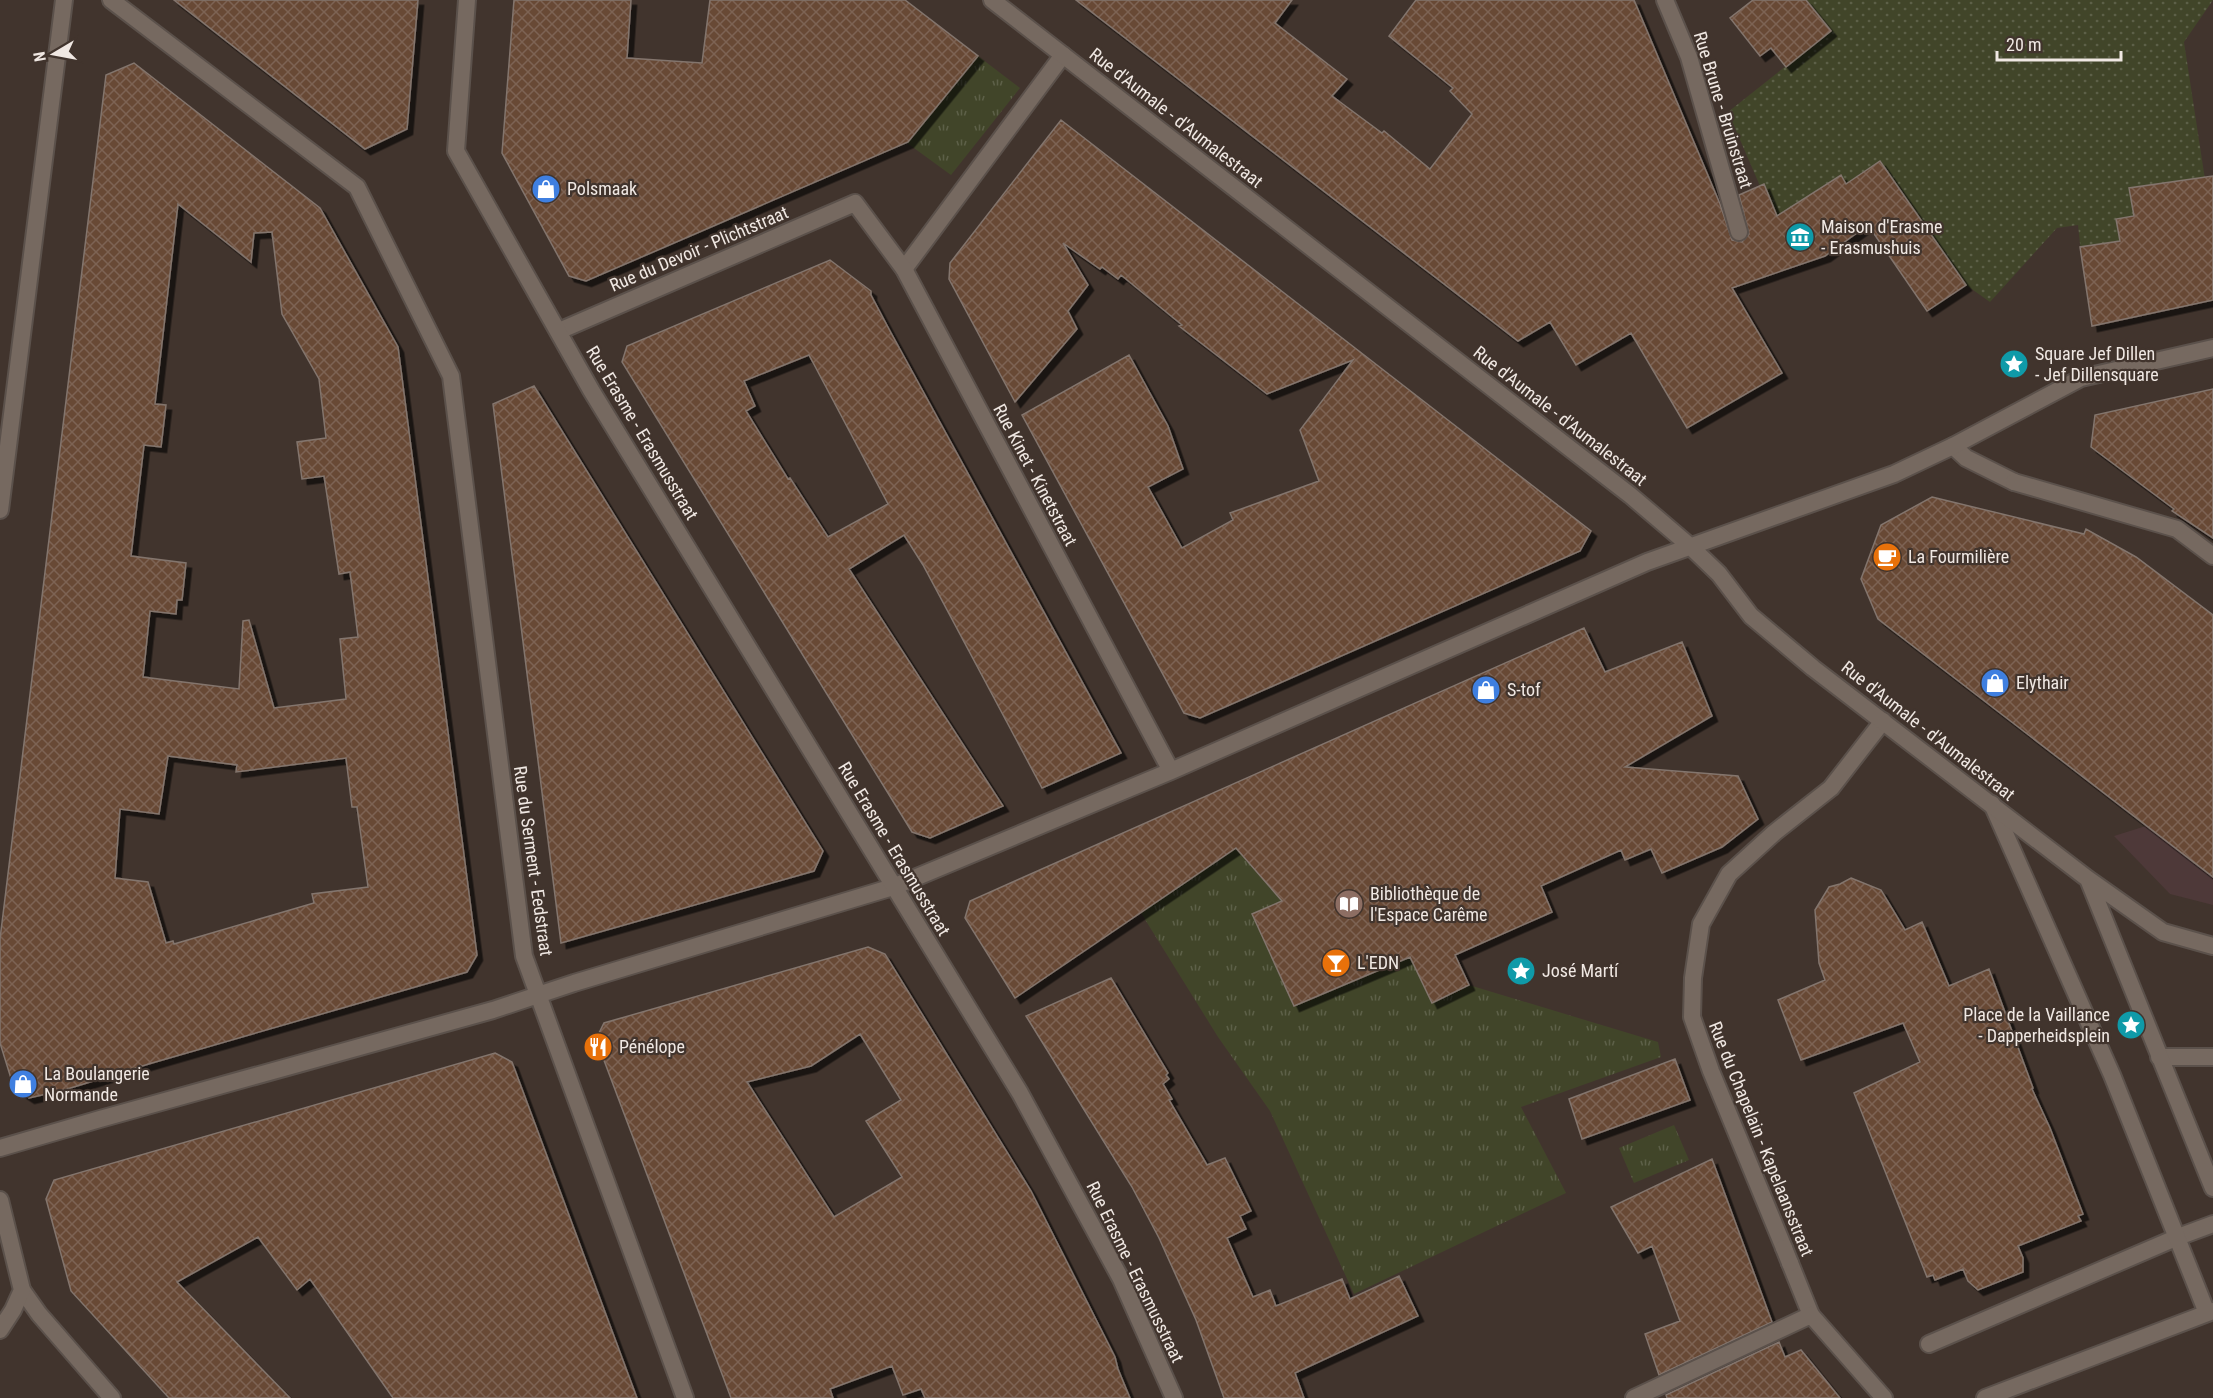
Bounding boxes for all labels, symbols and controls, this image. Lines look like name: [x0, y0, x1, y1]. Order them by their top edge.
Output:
north arrow: [24, 24, 84, 84]
scale bar: [1997, 24, 2122, 62]
street label: Rue Brune - Bruinstraat: [1690, 29, 1757, 191]
text: 20 m: [2006, 34, 2041, 55]
street label: Rue d'Aumale - d'Aumalestraat: [1085, 43, 1267, 192]
text: N: [30, 50, 50, 63]
shop icon: Polsmaak: [530, 173, 562, 205]
place label: Polsmaak: [567, 178, 637, 199]
street label: Rue du Devoir - Plichtstraat: [606, 201, 791, 296]
place label: Maison d'Erasme - Erasmushuis: [1821, 216, 1942, 258]
museum icon: Maison d'Erasme - Erasmushuis: [1784, 221, 1816, 253]
street label: Rue d'Aumale - d'Aumalestraat: [1469, 341, 1651, 490]
street label: Rue Erasme - Erasmusstraat: [582, 342, 703, 523]
place label: Square Jef Dillen - Jef Dillensquare: [2035, 343, 2159, 385]
place icon: Square Jef Dillen - Jef Dillensquare: [1998, 348, 2030, 380]
street label: Rue Kinet - Kinetstraat: [989, 400, 1082, 549]
cafe icon: La Fourmilière: [1871, 541, 1903, 573]
place label: La Fourmilière: [1908, 546, 2009, 567]
street label: Rue d'Aumale - d'Aumalestraat: [1837, 656, 2019, 805]
shop icon: Elythair: [1979, 667, 2011, 699]
place label: Elythair: [2016, 672, 2069, 693]
shop icon: S-tof: [1470, 674, 1502, 706]
place label: S-tof: [1507, 679, 1541, 700]
street label: Rue Erasme - Erasmusstraat: [834, 758, 955, 939]
street label: Rue du Serment - Eedstraat: [510, 764, 557, 957]
place label: Bibliothèque de l'Espace Carême: [1370, 883, 1487, 925]
library icon: Bibliothèque de l'Espace Carême: [1333, 888, 1365, 920]
bar icon: L'EDN: [1320, 947, 1352, 979]
place label: L'EDN: [1357, 952, 1399, 973]
place icon: José Martí: [1505, 955, 1537, 987]
place label: José Martí: [1542, 960, 1619, 981]
place label: Place de la Vaillance - Dapperheidsplein: [1963, 1004, 2110, 1046]
place icon: Place de la Vaillance - Dapperheidsplein: [2115, 1009, 2147, 1041]
street label: Rue du Chapelain - Kapelaansstraat: [1705, 1018, 1818, 1259]
restaurant icon: Pénélope: [582, 1031, 614, 1063]
place label: Pénélope: [619, 1036, 685, 1057]
place label: La Boulangerie Normande: [44, 1063, 150, 1105]
shop icon: La Boulangerie Normande: [7, 1068, 39, 1100]
street label: Rue Erasme - Erasmusstraat: [1082, 1178, 1189, 1366]

